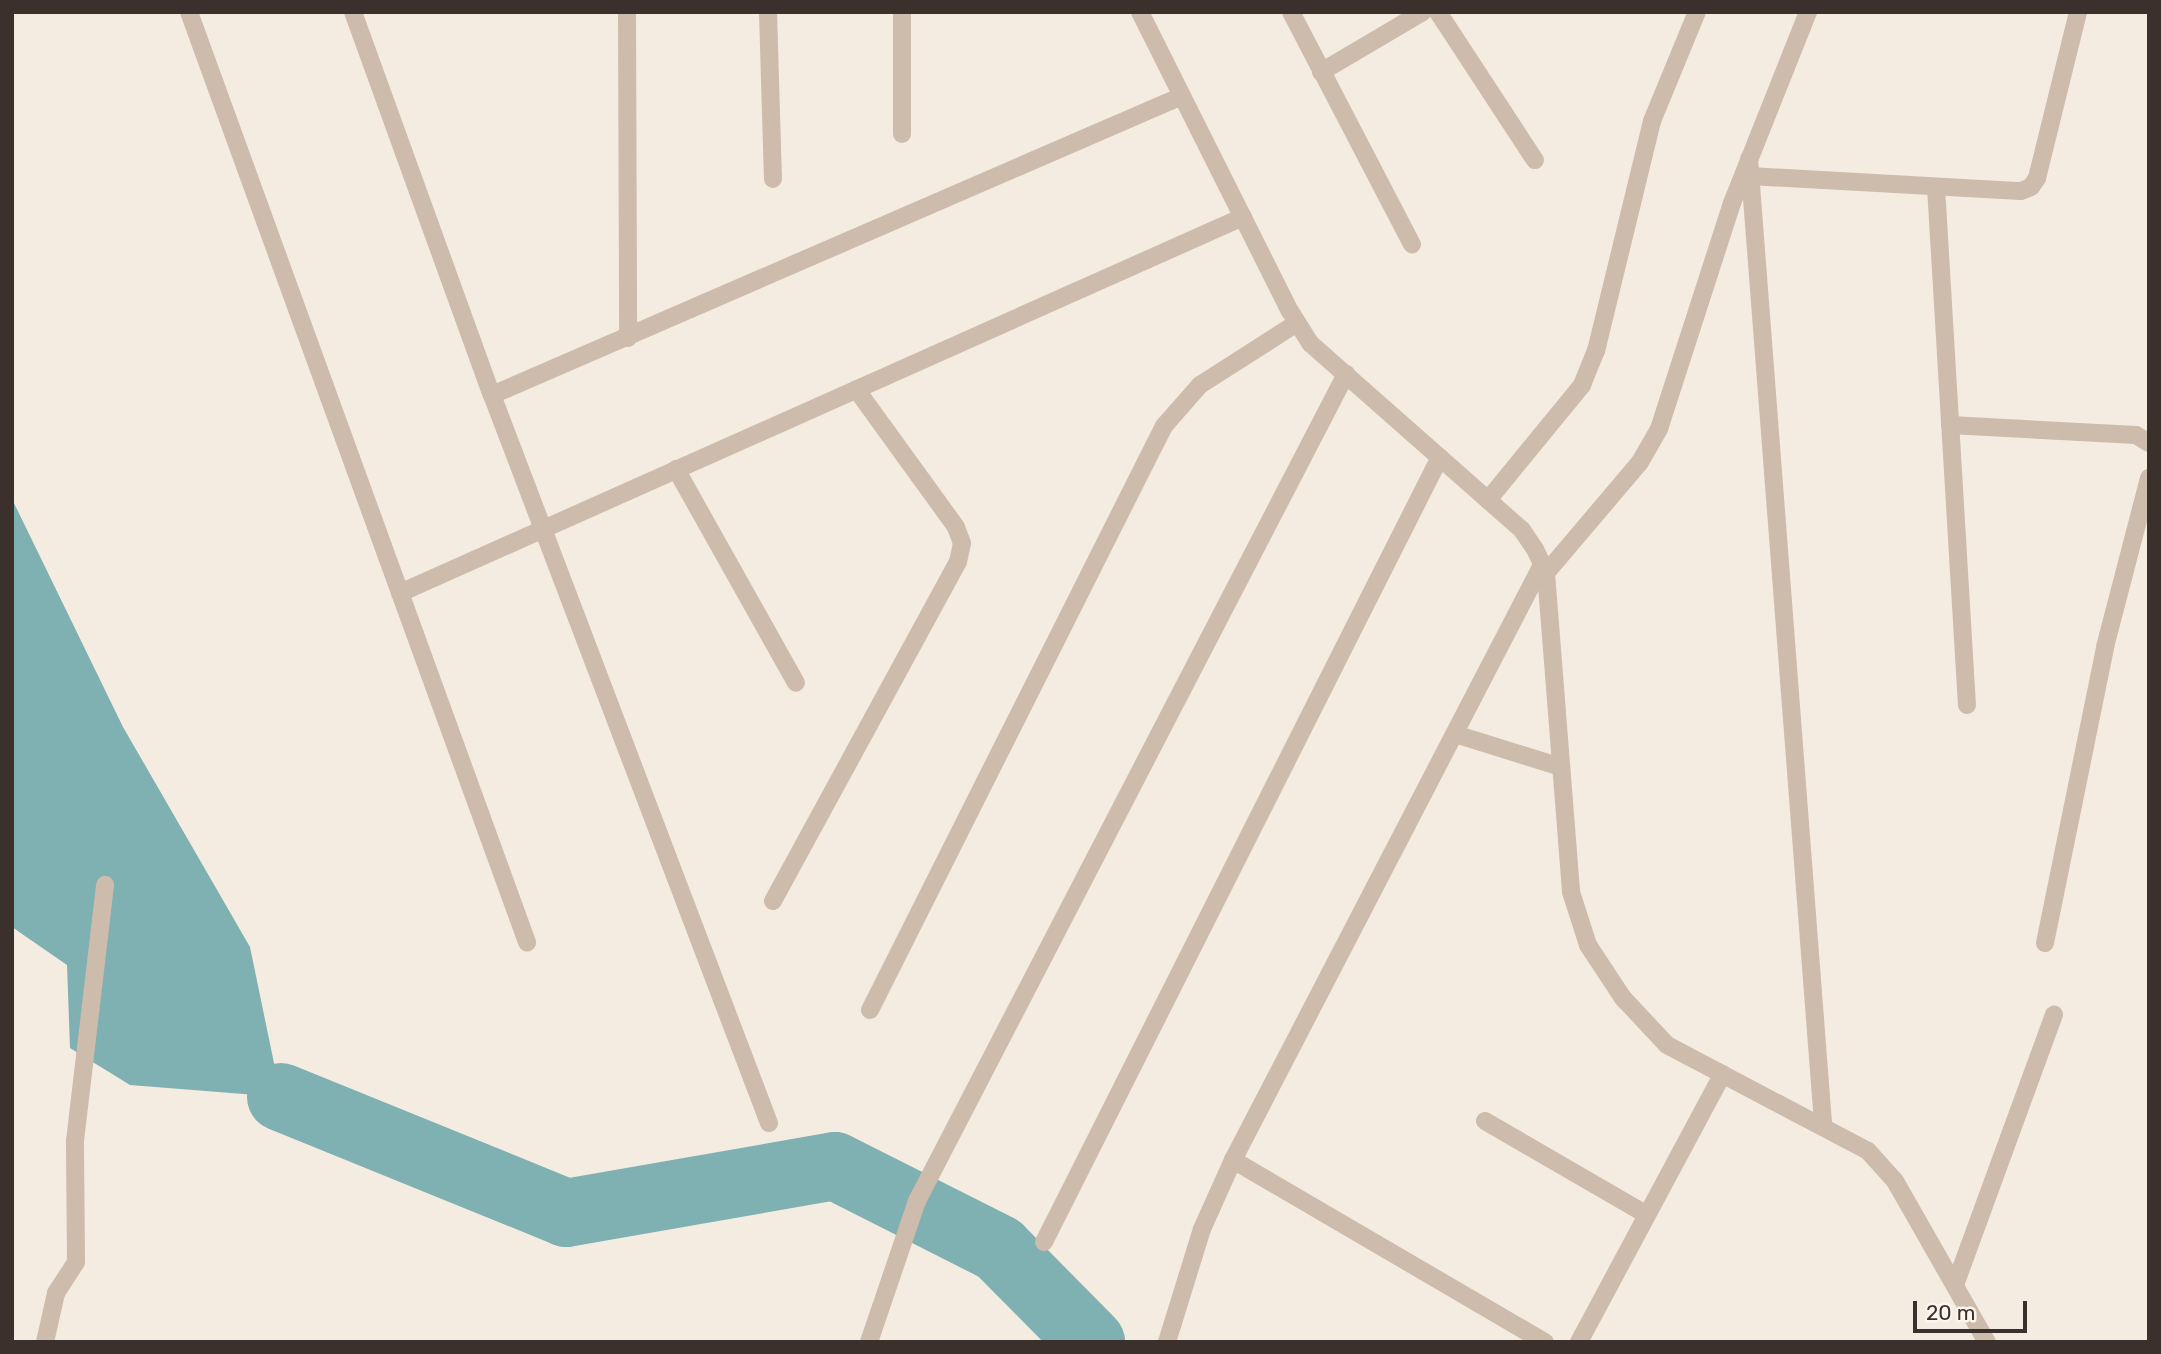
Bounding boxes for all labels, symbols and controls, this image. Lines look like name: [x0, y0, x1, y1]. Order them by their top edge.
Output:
scale bar: [1916, 1288, 2030, 1332]
text: 20 m: [1926, 1300, 1975, 1325]

